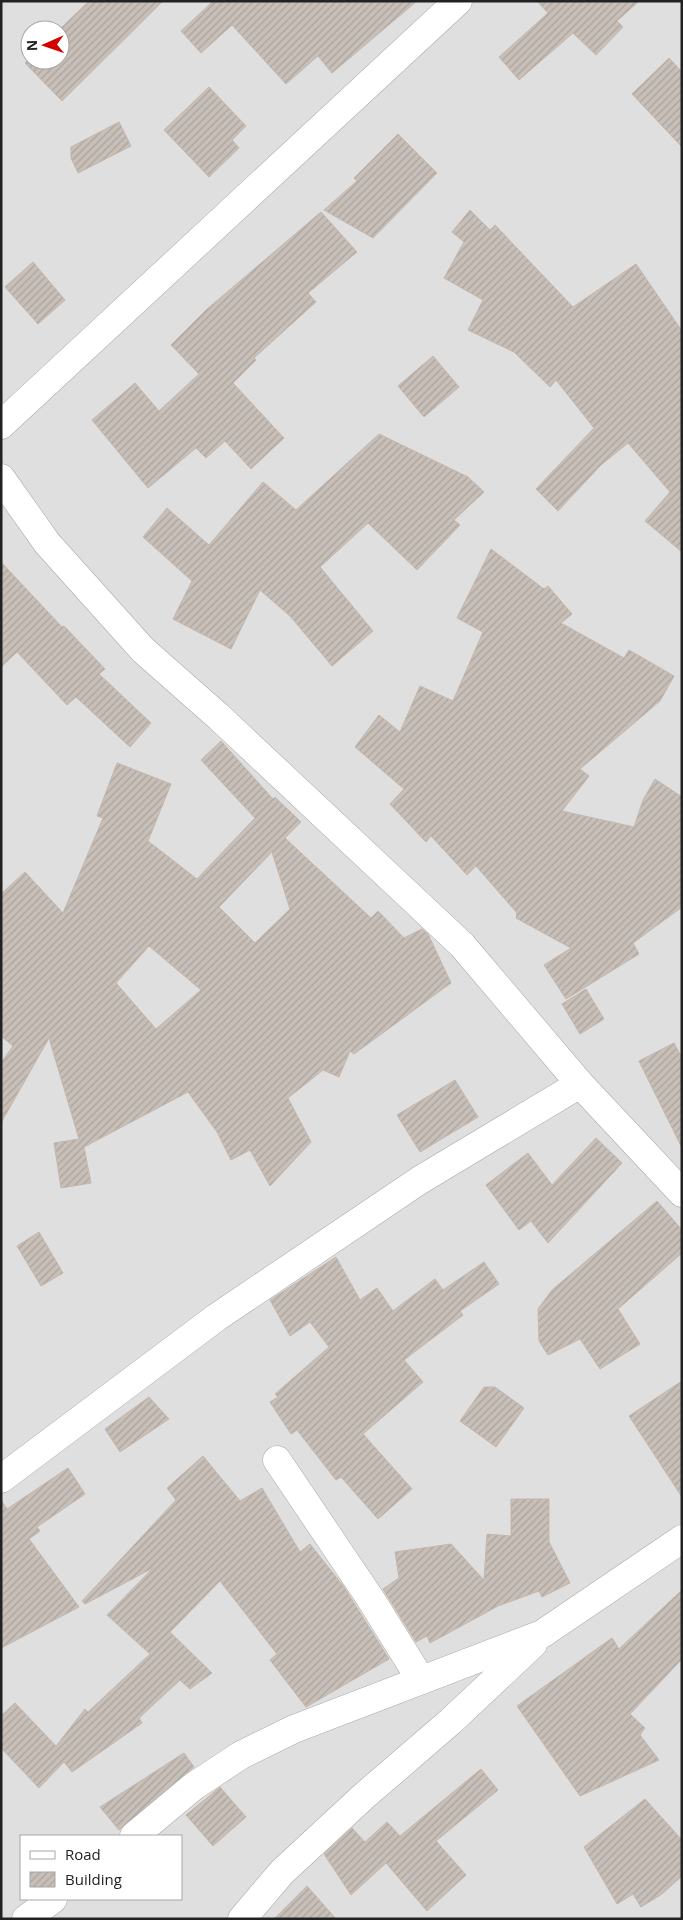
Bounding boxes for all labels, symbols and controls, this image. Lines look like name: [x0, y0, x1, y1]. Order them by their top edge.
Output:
north arrow: [20, 20, 70, 70]
text: N: [22, 39, 41, 51]
legend: [20, 1835, 182, 1900]
text: Road: [65, 1844, 101, 1864]
text: Building: [65, 1869, 122, 1889]

